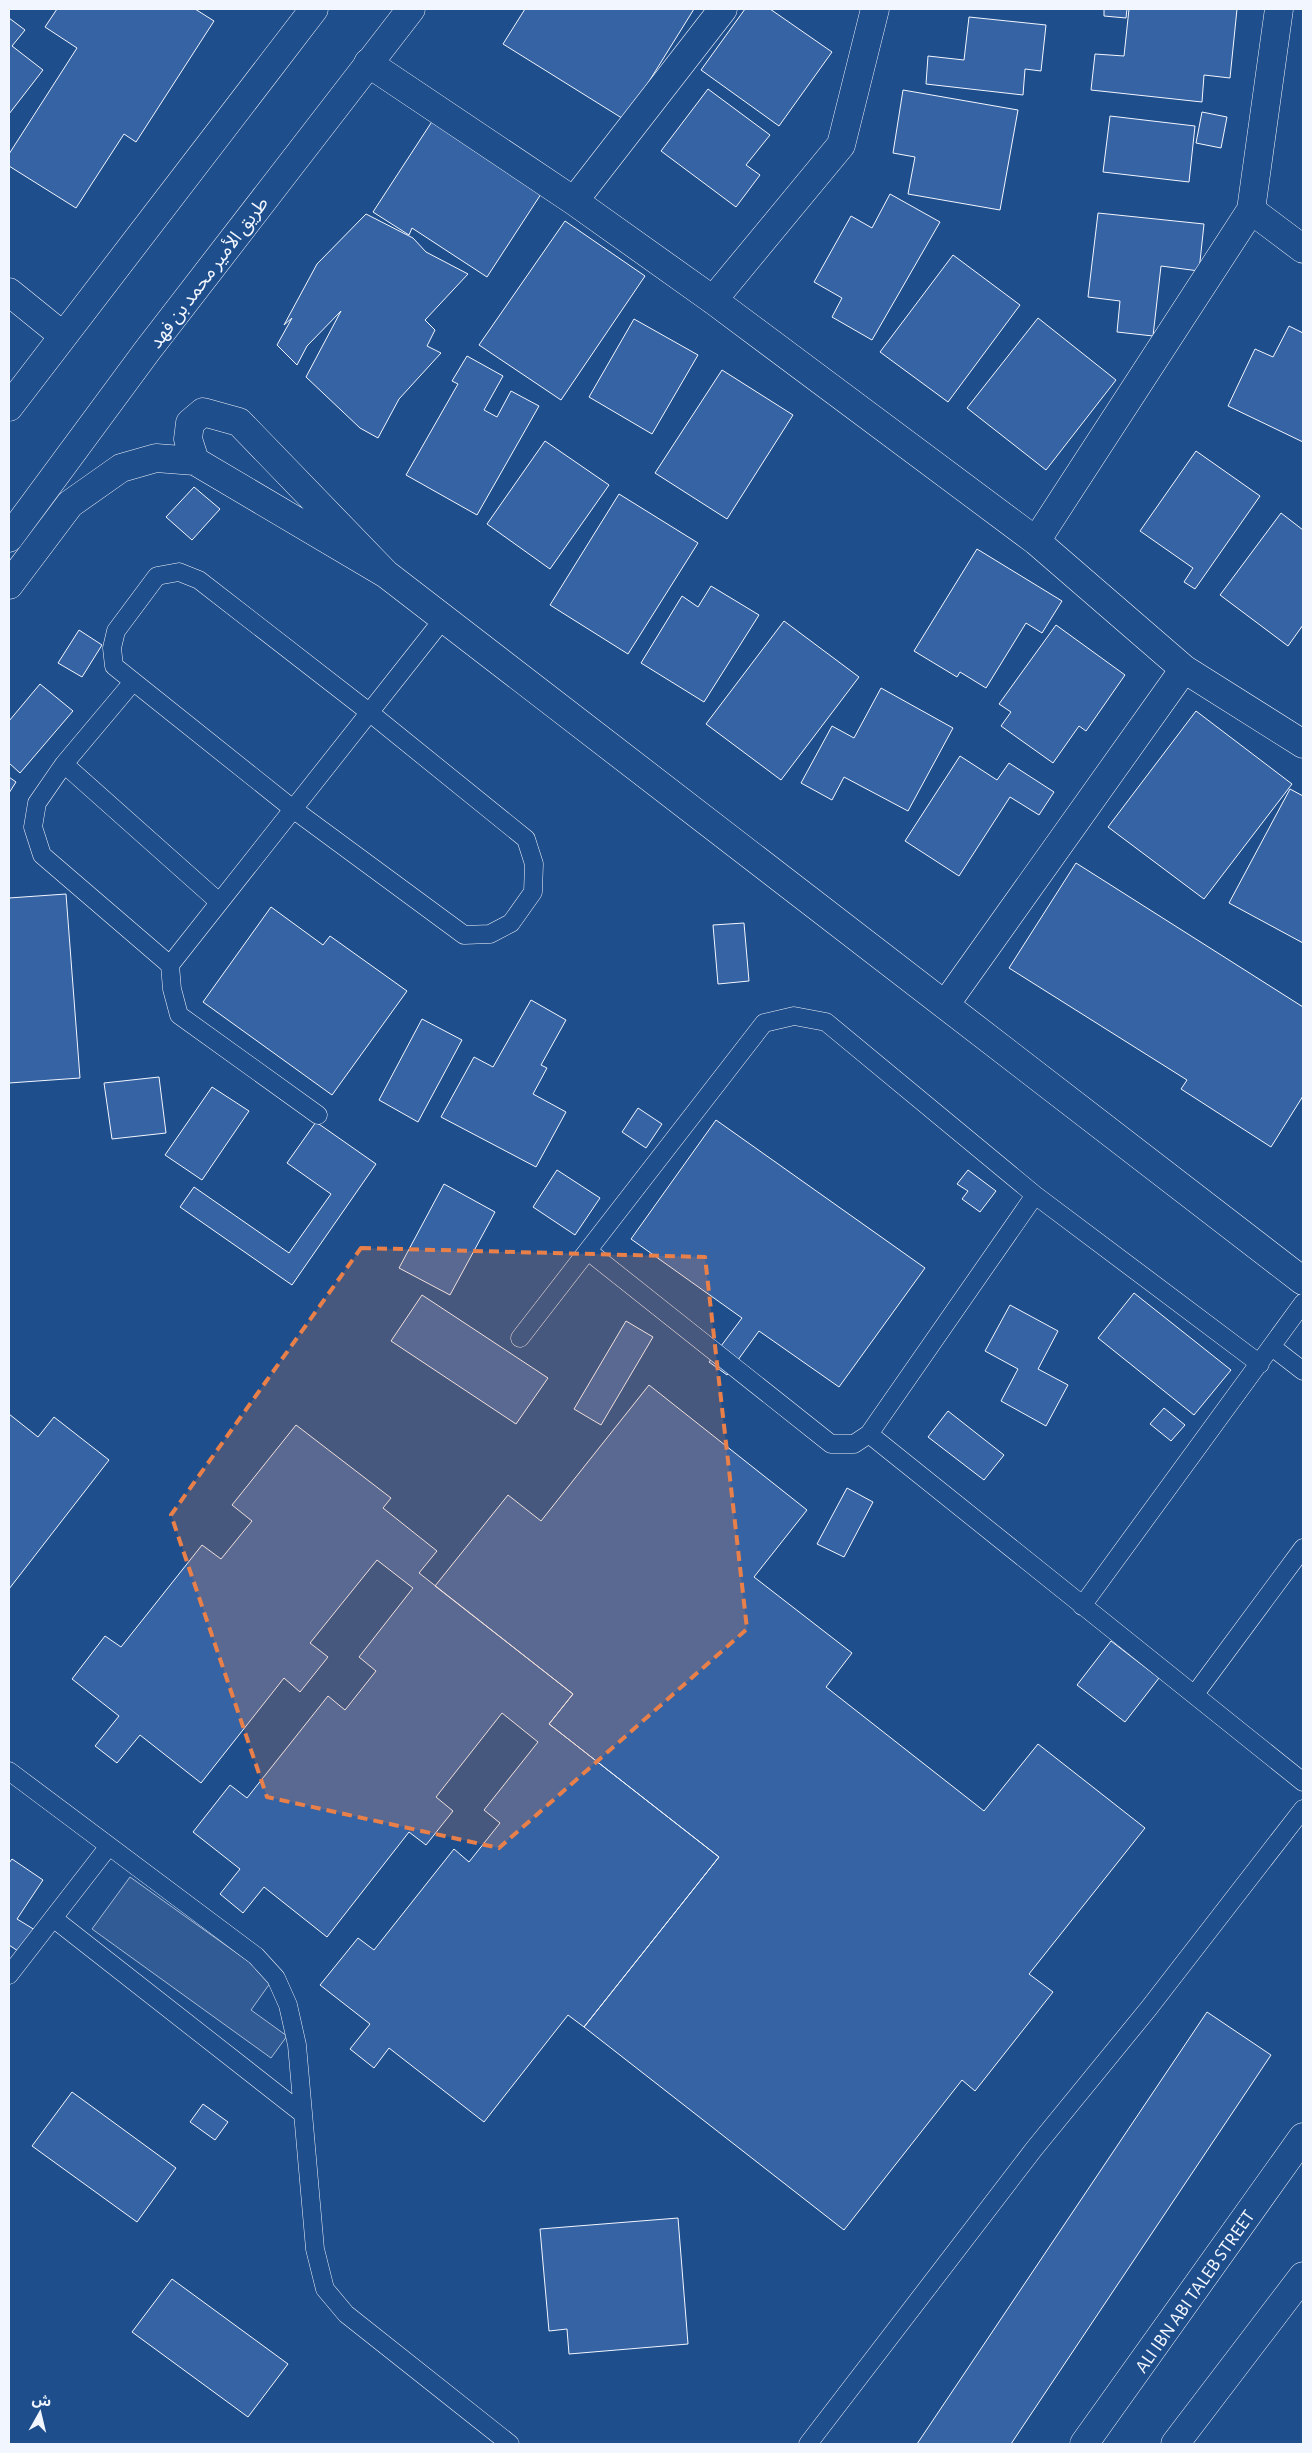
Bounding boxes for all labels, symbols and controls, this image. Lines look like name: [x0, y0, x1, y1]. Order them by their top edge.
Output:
street label: طريق الأمير محمد بن فهد: [146, 193, 273, 353]
street label: ALI IBN ABI TALEB STREET: [1132, 2207, 1259, 2377]
north arrow: [15, 2388, 65, 2438]
text: ش: [31, 2393, 52, 2409]

